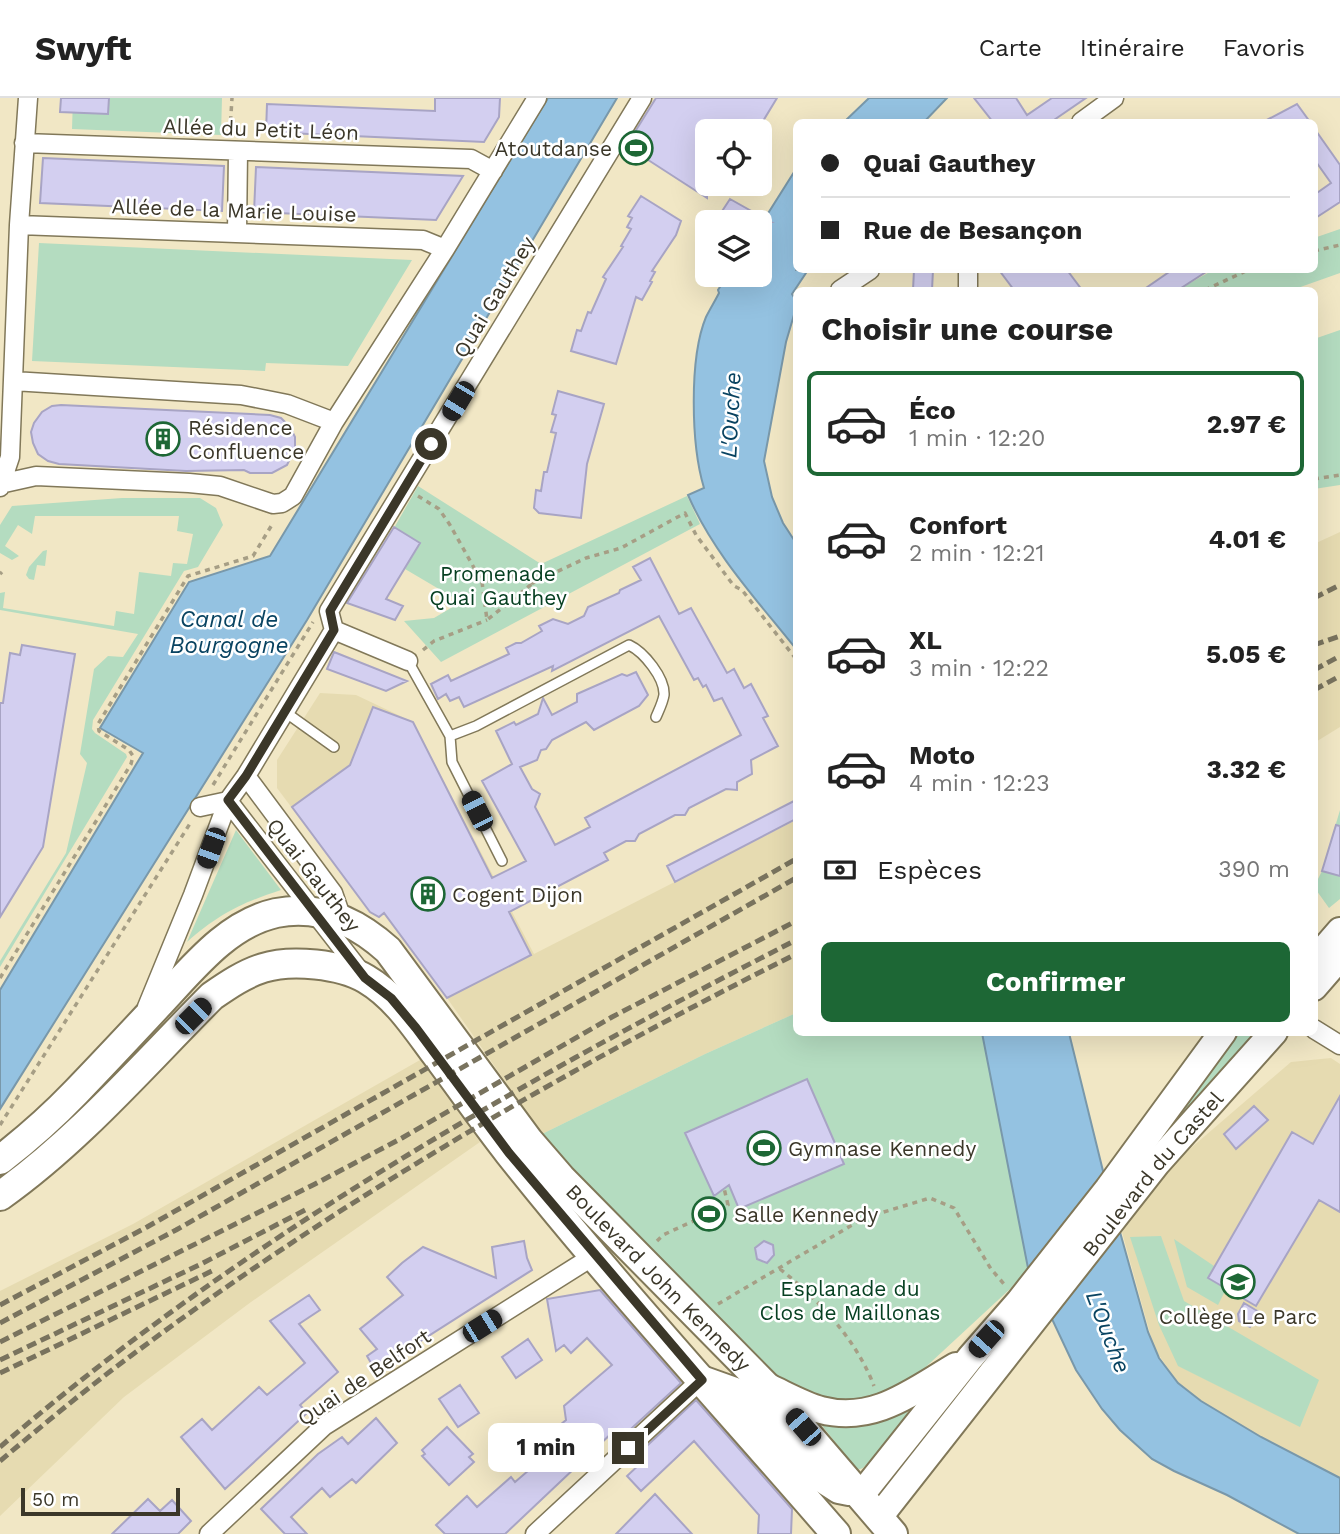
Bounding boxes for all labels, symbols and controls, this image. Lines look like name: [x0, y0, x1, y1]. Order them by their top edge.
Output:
text: Swyft: [35, 29, 132, 68]
text: Carte: [979, 34, 1042, 62]
text: Itinéraire: [1080, 34, 1185, 62]
text: Favoris: [1223, 34, 1305, 62]
street label: Allée du Petit Léon: [163, 113, 359, 145]
map controls: [695, 119, 772, 287]
button: locate: [695, 119, 772, 196]
sports icon: Atoutdanse: [617, 129, 655, 167]
place label: Atoutdanse: [494, 136, 612, 161]
text: Quai Gauthey: [863, 148, 1035, 178]
street label: Allée de la Marie Louise: [111, 193, 357, 227]
button: layers: [695, 210, 772, 287]
text: Rue de Besançon: [863, 215, 1082, 245]
street label: Quai Gauthey: [448, 231, 540, 362]
text: Choisir une course: [821, 310, 1113, 348]
water label: L'Ouche: [715, 371, 747, 459]
car: [439, 378, 478, 424]
icon: car: [825, 392, 888, 455]
text: Éco: [909, 395, 956, 425]
text: 2.97 €: [1207, 409, 1286, 439]
place label: Résidence Confluence: [188, 415, 305, 464]
building icon: Résidence Confluence: [144, 420, 182, 458]
text: 1 min · 12:20: [909, 425, 1045, 452]
route start: [415, 428, 447, 460]
icon: car: [825, 507, 888, 570]
text: Confort: [909, 510, 1007, 540]
text: 4.01 €: [1208, 524, 1286, 554]
text: 2 min · 12:21: [909, 540, 1045, 567]
park label: Promenade Quai Gauthey: [429, 561, 567, 610]
water label: Canal de Bourgogne: [169, 606, 289, 659]
icon: car: [825, 622, 888, 685]
text: XL: [909, 625, 942, 655]
text: 5.05 €: [1206, 639, 1286, 669]
text: 3 min · 12:22: [909, 655, 1049, 682]
icon: car: [825, 737, 888, 800]
text: Moto: [909, 740, 975, 770]
text: 3.32 €: [1206, 754, 1286, 784]
text: 4 min · 12:23: [909, 770, 1050, 797]
car: [459, 788, 496, 834]
street label: Quai Gauthey: [262, 813, 366, 937]
car: [194, 825, 229, 871]
icon: cash: [821, 851, 859, 889]
text: Espèces: [877, 855, 982, 885]
text: 390 m: [1218, 856, 1290, 883]
building icon: Cogent Dijon: [409, 875, 447, 913]
place label: Cogent Dijon: [452, 882, 583, 907]
button: Confirmer: [821, 942, 1290, 1022]
car: [171, 994, 216, 1038]
street label: Boulevard du Castel: [1076, 1085, 1228, 1261]
sports icon: Gymnase Kennedy: [745, 1129, 783, 1167]
place label: Gymnase Kennedy: [788, 1136, 976, 1161]
street label: Boulevard John Kennedy: [561, 1178, 757, 1376]
sports icon: Salle Kennedy: [690, 1195, 728, 1233]
place label: Salle Kennedy: [734, 1202, 879, 1227]
school or university icon: Collège Le Parc: [1219, 1263, 1257, 1301]
park label: Esplanade du Clos de Maillonas: [760, 1276, 940, 1325]
water label: L'Ouche: [1080, 1287, 1136, 1377]
place label: Collège Le Parc: [1159, 1304, 1317, 1329]
car: [459, 1306, 506, 1346]
car: [965, 1316, 1008, 1362]
street label: Quai de Belfort: [293, 1323, 436, 1431]
car: [782, 1404, 825, 1450]
callout: 1 min: [488, 1424, 604, 1472]
route end: [612, 1432, 644, 1464]
text: 1 min: [516, 1434, 576, 1461]
scale bar: [21, 1485, 180, 1517]
text: 50 m: [32, 1488, 79, 1511]

